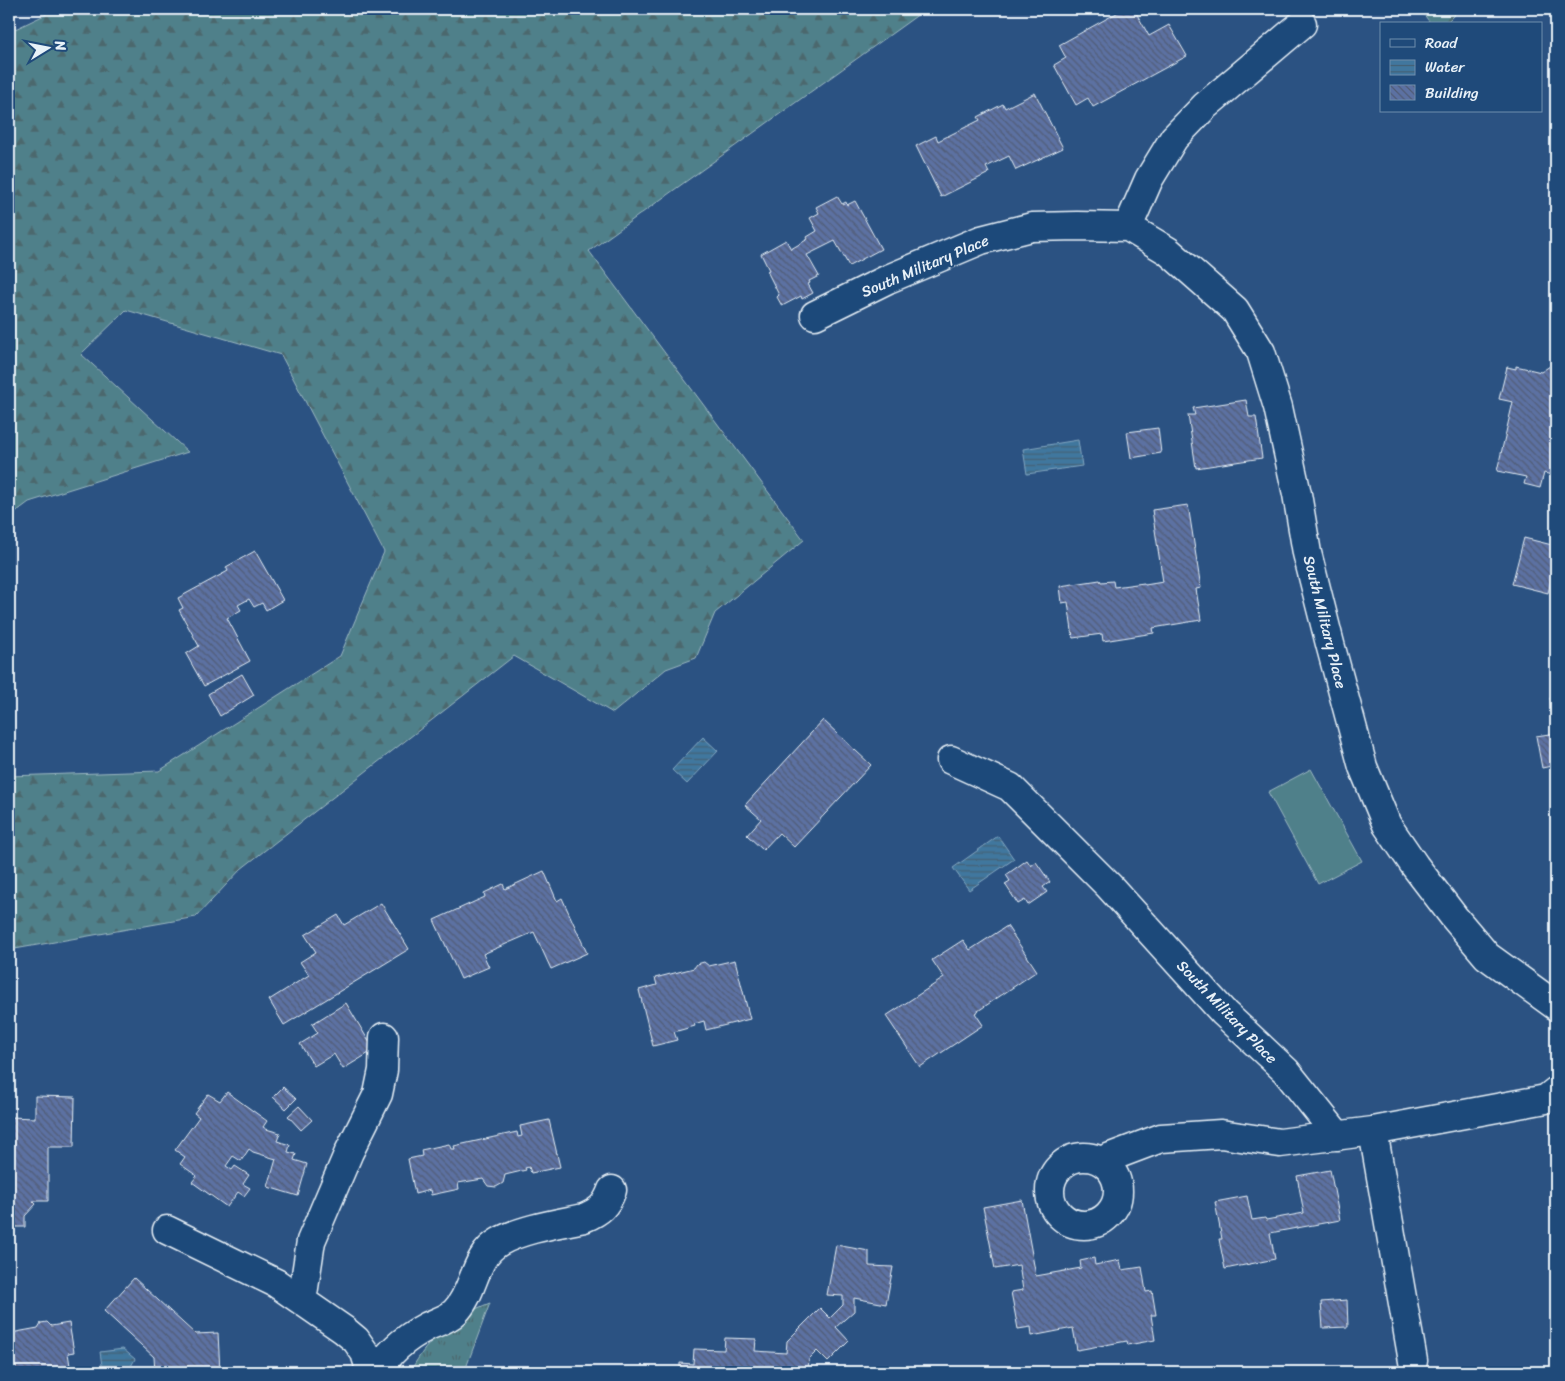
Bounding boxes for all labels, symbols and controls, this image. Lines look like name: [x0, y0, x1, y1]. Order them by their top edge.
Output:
north arrow: [22, 22, 72, 72]
legend: [1380, 22, 1542, 112]
text: Road: [1425, 30, 1458, 56]
text: N: [47, 38, 74, 53]
text: Water: [1425, 54, 1465, 80]
text: Building: [1425, 80, 1479, 106]
street label: South Military Place: [857, 227, 993, 305]
street label: South Military Place: [1296, 553, 1354, 692]
street label: South Military Place: [1170, 954, 1284, 1070]

